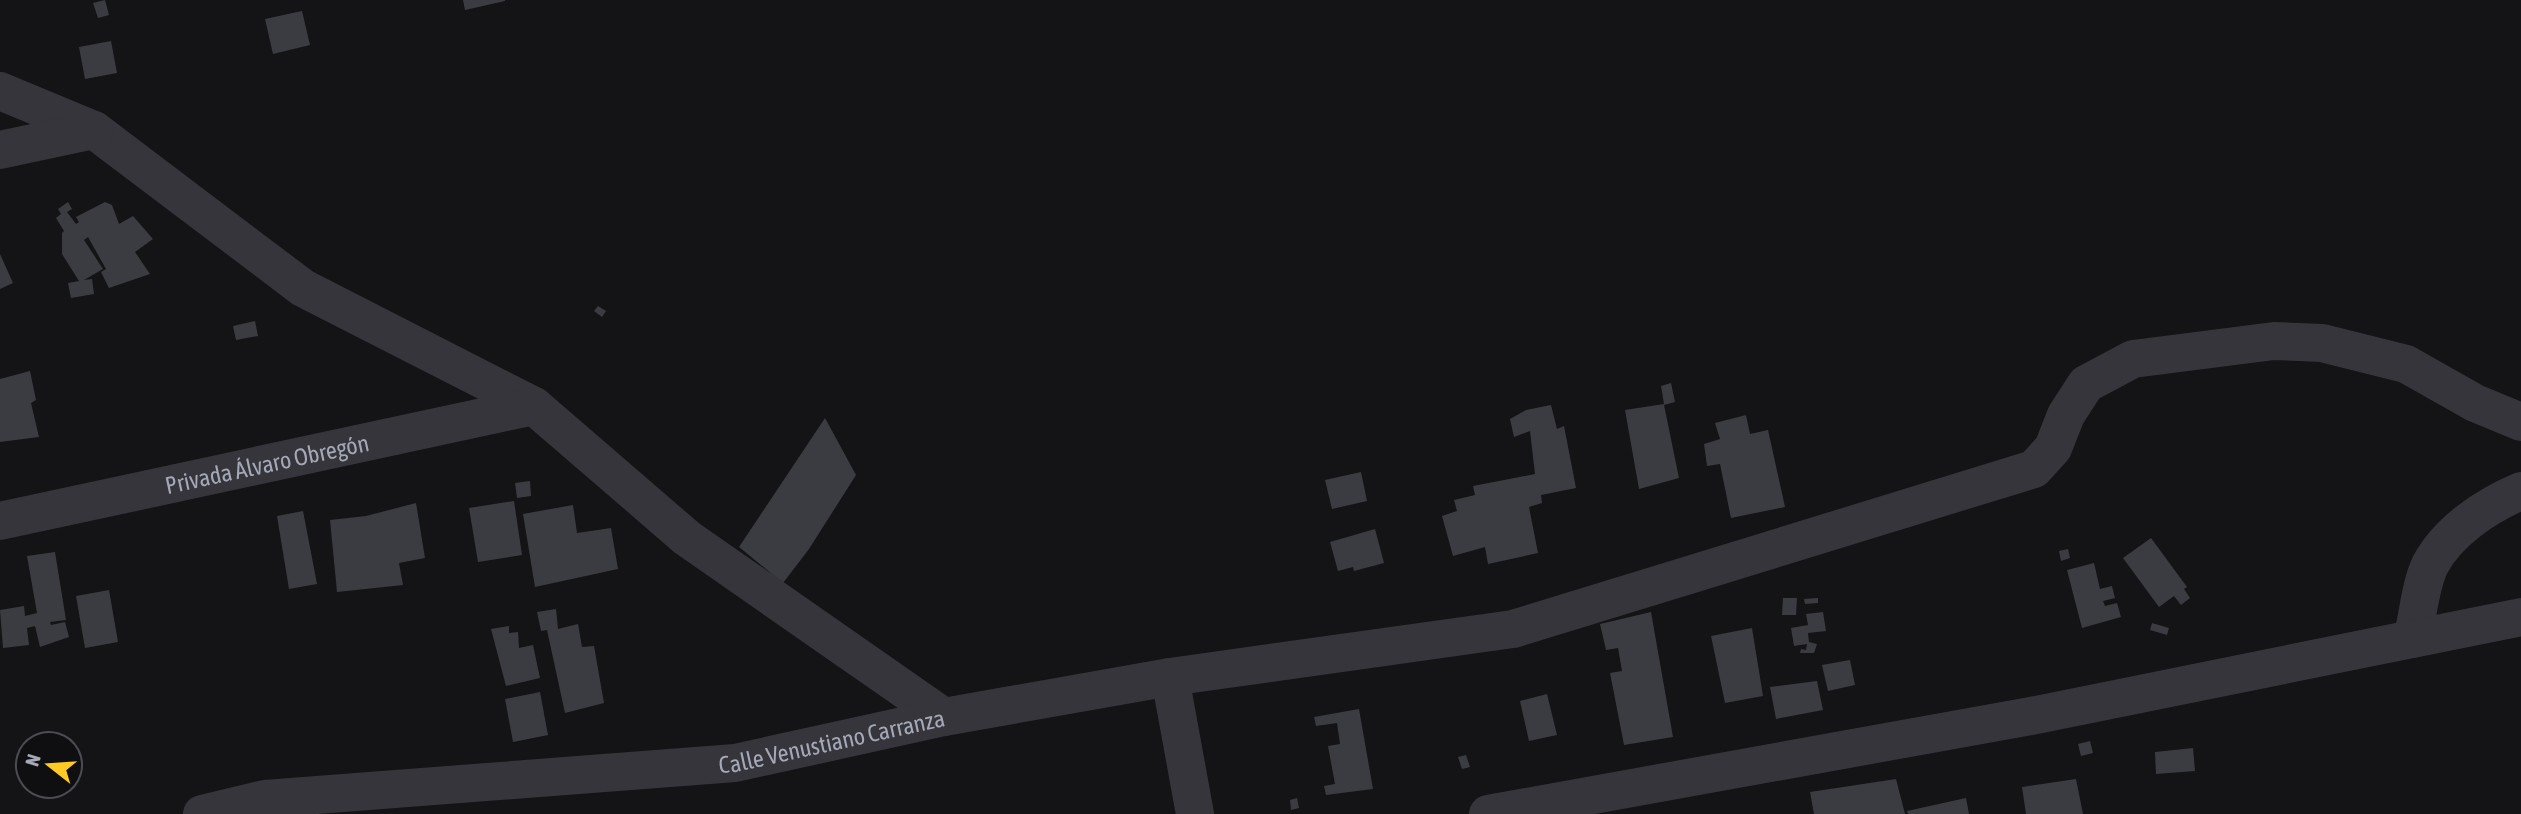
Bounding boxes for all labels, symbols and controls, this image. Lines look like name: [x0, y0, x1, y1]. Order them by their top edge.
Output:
street label: Privada Álvaro Obregón: [163, 428, 371, 499]
street label: Calle Venustiano Carranza: [718, 704, 947, 778]
north arrow: [14, 730, 84, 800]
text: N: [21, 751, 45, 769]

